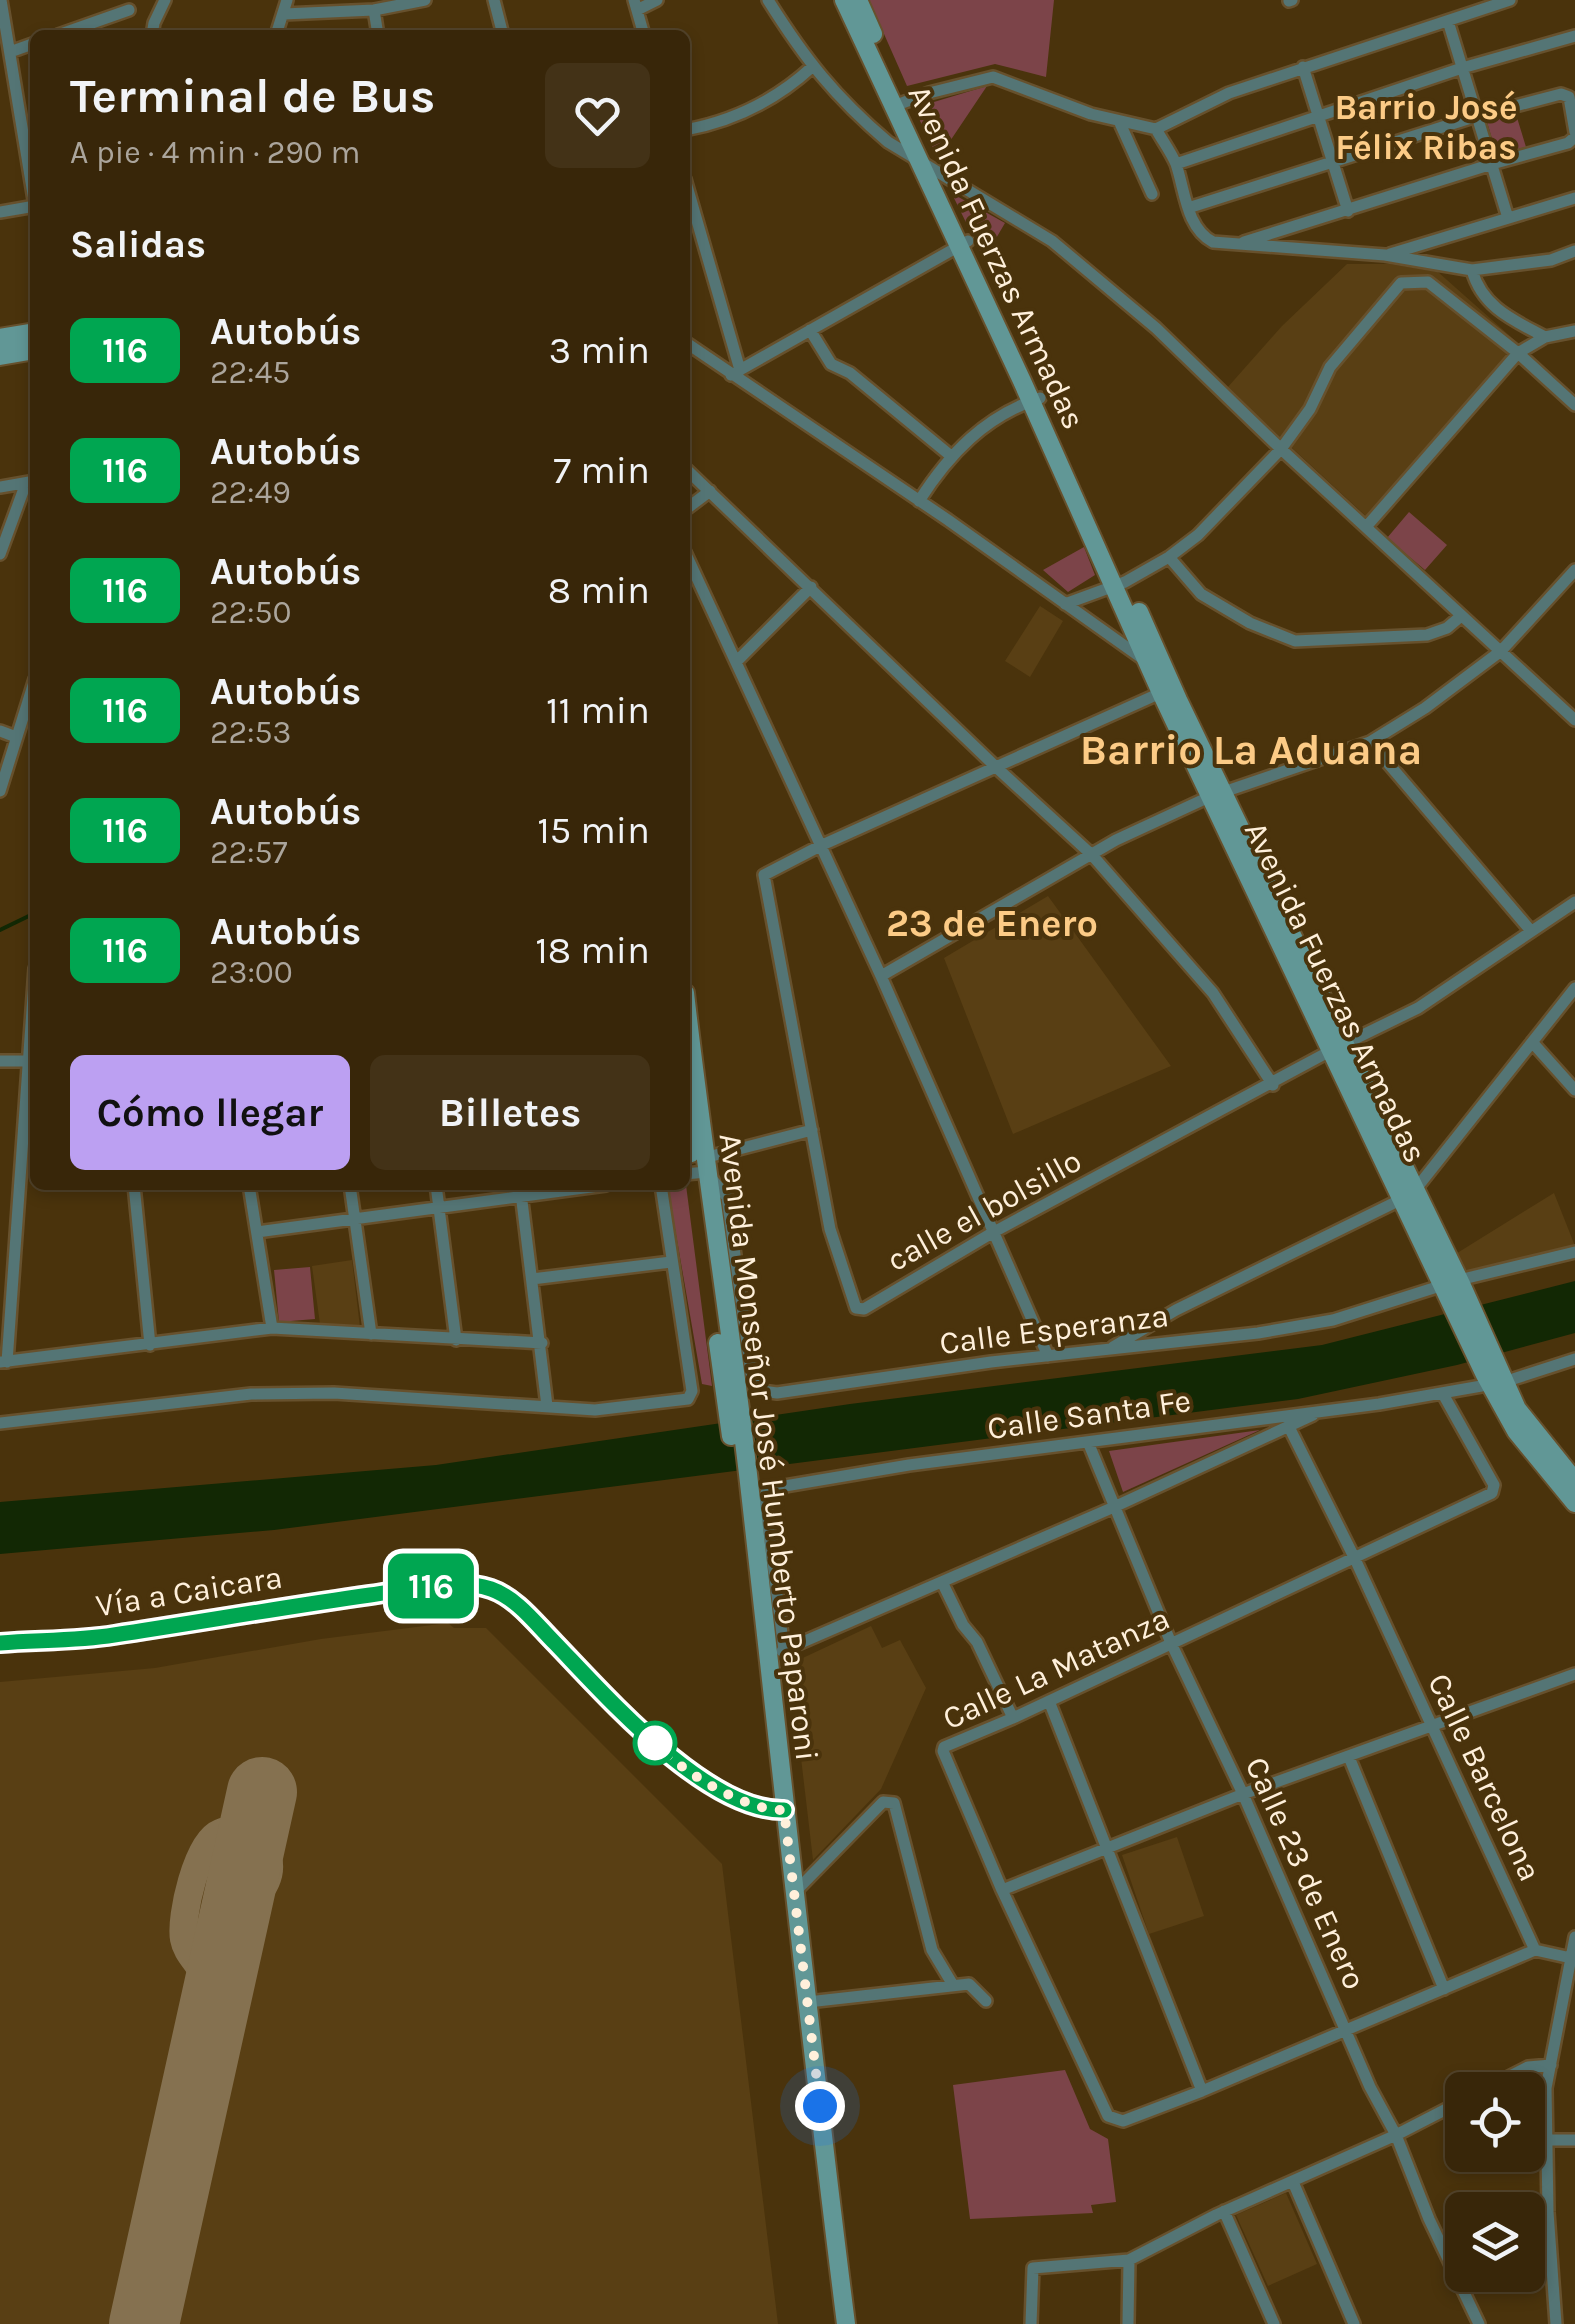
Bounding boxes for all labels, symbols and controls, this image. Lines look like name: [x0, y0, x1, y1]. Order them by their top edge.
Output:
button: heart: [545, 63, 650, 168]
text: Terminal de Bus: [70, 68, 435, 124]
street label: Avenida Fuerzas Armadas: [901, 80, 1092, 435]
district label: Barrio José Félix Ribas: [1334, 87, 1518, 168]
text: A pie · 4 min · 290 m: [70, 134, 360, 171]
text: Salidas: [70, 222, 206, 267]
text: Autobús: [210, 309, 361, 354]
text: 3 min: [549, 328, 650, 373]
text: 116: [102, 330, 148, 371]
text: 22:45: [210, 354, 290, 391]
text: Autobús: [210, 429, 361, 474]
text: 7 min: [553, 448, 650, 493]
text: 116: [102, 450, 148, 491]
text: 22:49: [210, 474, 291, 511]
text: Autobús: [210, 549, 361, 594]
text: 8 min: [548, 568, 650, 613]
text: 116: [102, 570, 148, 611]
text: 22:50: [210, 594, 292, 631]
text: Autobús: [210, 669, 361, 714]
text: 11 min: [546, 688, 650, 733]
text: 116: [102, 690, 148, 731]
text: 22:53: [210, 714, 291, 751]
district label: Barrio La Aduana: [1080, 725, 1422, 775]
text: Autobús: [210, 789, 361, 834]
text: 15 min: [537, 808, 650, 853]
text: 116: [102, 810, 148, 851]
street label: Avenida Fuerzas Armadas: [1237, 816, 1434, 1169]
text: 22:57: [210, 834, 288, 871]
district label: 23 de Enero: [886, 901, 1098, 946]
text: Autobús: [210, 909, 361, 954]
text: 18 min: [535, 928, 650, 973]
text: 116: [102, 930, 148, 971]
text: 23:00: [210, 954, 293, 991]
button: Cómo llegar: [70, 1055, 350, 1170]
button: Billetes: [370, 1055, 650, 1170]
street label: Avenida Monseñor José Humberto Paparoni: [712, 1131, 825, 1763]
street label: calle el bolsillo: [881, 1142, 1088, 1279]
street label: Calle Esperanza: [937, 1297, 1171, 1362]
street label: Calle Santa Fe: [985, 1382, 1193, 1447]
line badge: 116: [374, 1554, 488, 1618]
street label: Vía a Caicara: [93, 1559, 285, 1624]
text: 116: [408, 1566, 454, 1607]
street label: Calle La Matanza: [937, 1600, 1175, 1737]
street label: Calle Barcelona: [1420, 1668, 1549, 1887]
unlabelled marker: [634, 1722, 676, 1764]
street label: Calle 23 de Enero: [1238, 1751, 1373, 1995]
map controls: [1445, 2072, 1545, 2292]
button: locate: [1445, 2072, 1545, 2172]
your location: [795, 2081, 845, 2131]
button: layers: [1445, 2192, 1545, 2292]

